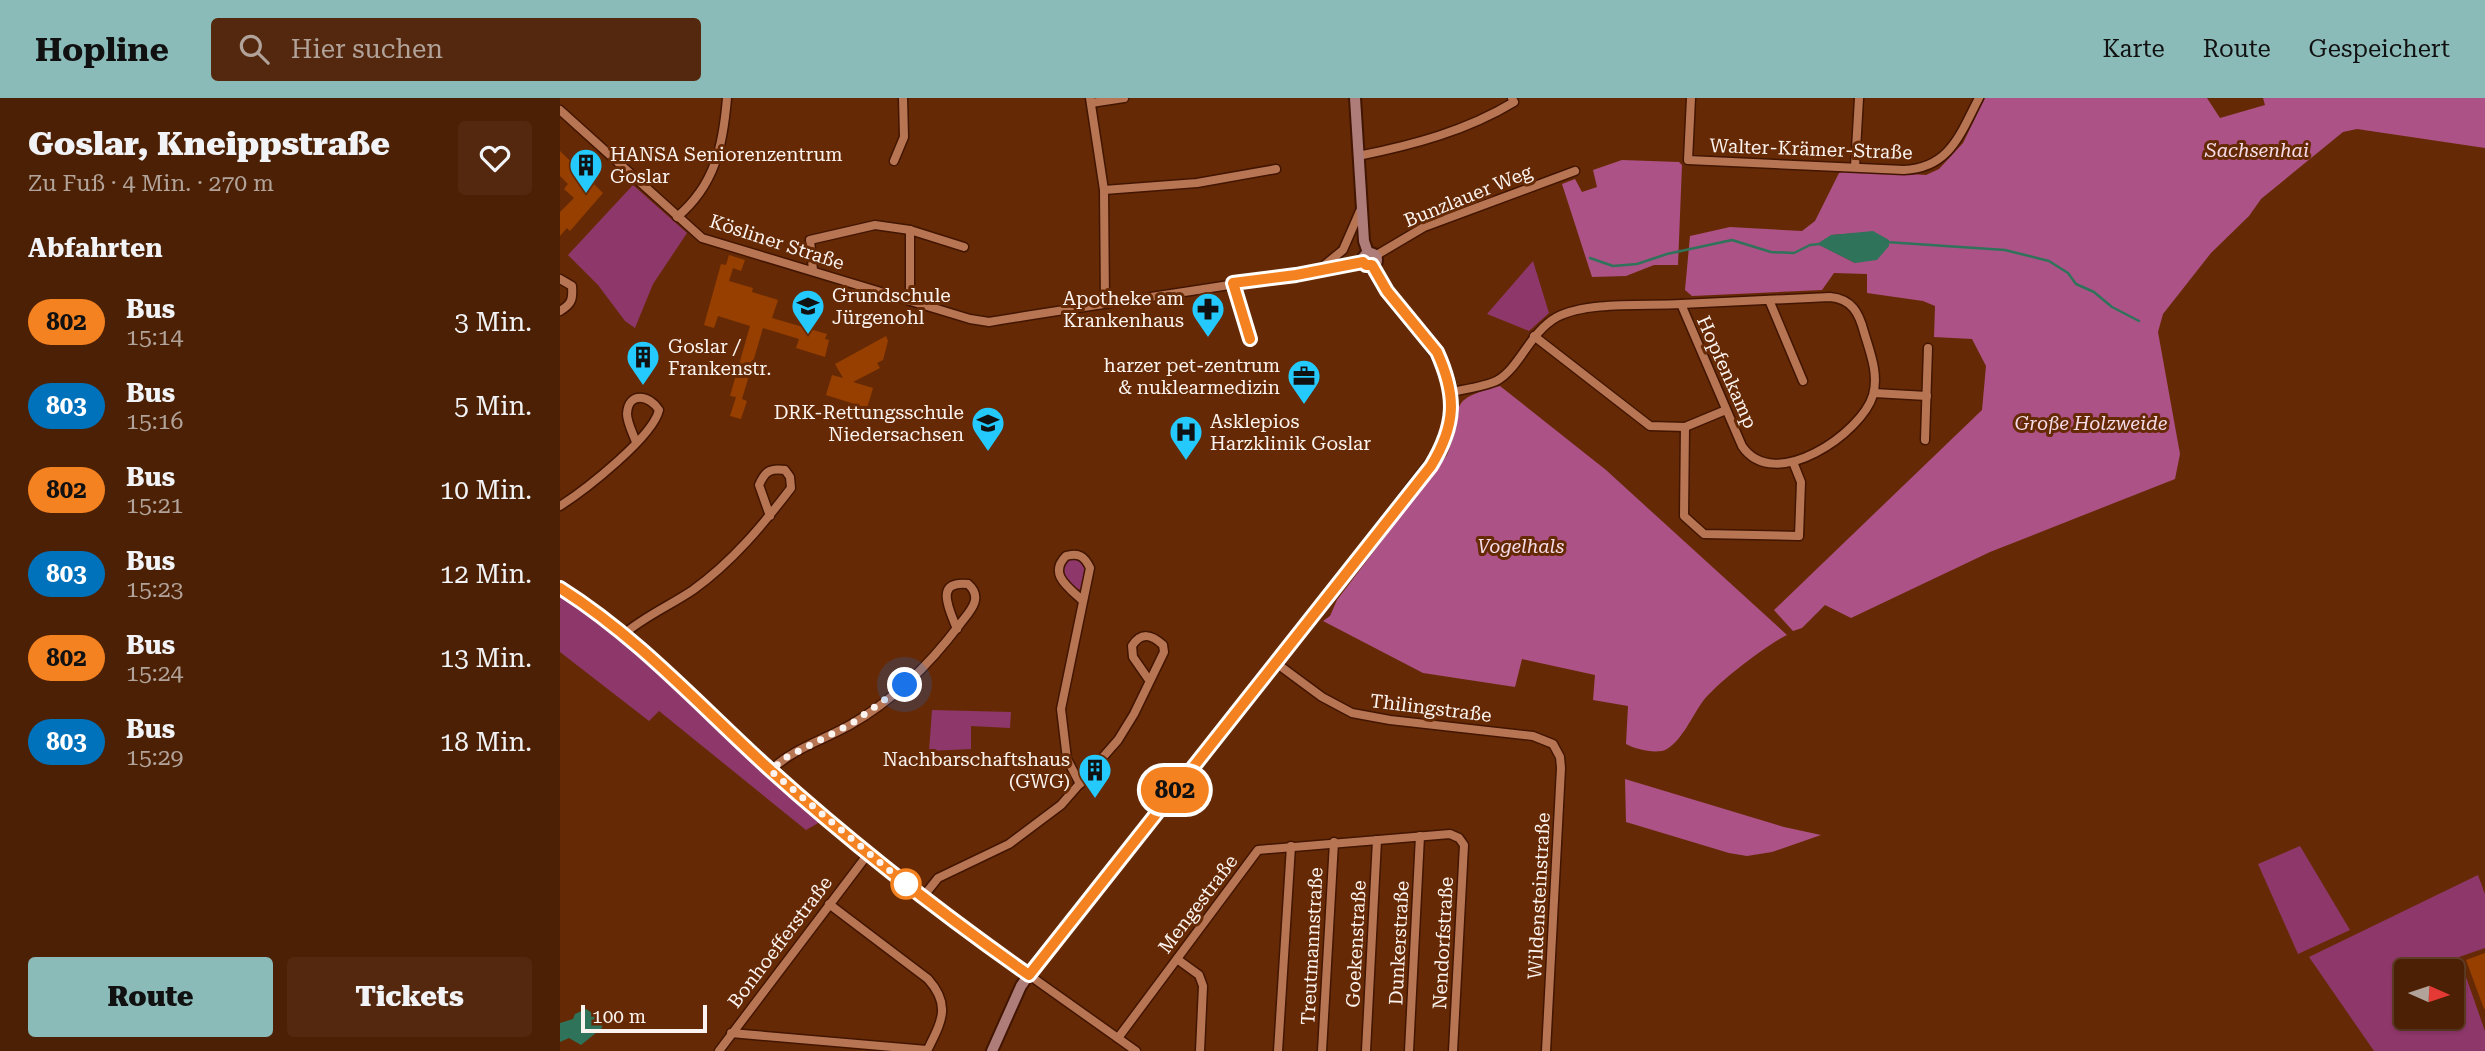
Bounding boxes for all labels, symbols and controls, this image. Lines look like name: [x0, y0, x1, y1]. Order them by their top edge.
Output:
search box: [211, 18, 701, 81]
text: Hopline: [35, 30, 169, 69]
icon: search: [235, 30, 273, 68]
text: Hier suchen: [291, 34, 443, 64]
text: Karte: [2102, 35, 2165, 63]
text: Route: [2203, 35, 2271, 63]
text: Gespeichert: [2309, 35, 2450, 63]
button: heart: [458, 121, 532, 195]
text: Goslar, Kneippstraße: [28, 124, 390, 163]
street label: Walter-Krämer-Straße: [1709, 134, 1913, 164]
park label: Sachsenhai: [2204, 139, 2309, 162]
place label: HANSA Seniorenzentrum Goslar: [610, 143, 843, 188]
building icon: HANSA Seniorenzentrum Goslar: [567, 146, 605, 195]
street label: Bunzlauer Weg: [1401, 160, 1536, 232]
text: Zu Fuß · 4 Min. · 270 m: [28, 170, 274, 197]
street label: Kösliner Straße: [707, 209, 847, 275]
text: Abfahrten: [28, 233, 163, 263]
place label: Grundschule Jürgenohl: [832, 284, 951, 329]
school or university icon: Grundschule Jürgenohl: [789, 287, 827, 336]
place label: Apotheke am Krankenhaus: [1063, 287, 1184, 332]
pharmacy icon: Apotheke am Krankenhaus: [1189, 290, 1227, 339]
text: Bus: [126, 294, 175, 324]
text: 3 Min.: [454, 307, 532, 337]
text: 802: [46, 308, 87, 336]
street label: Hopfenkamp: [1692, 312, 1762, 432]
text: 15:14: [126, 324, 183, 351]
place label: Goslar / Frankenstr.: [668, 335, 771, 380]
building icon: Goslar / Frankenstr.: [624, 338, 662, 387]
place label: harzer pet-zentrum & nuklearmedizin: [1104, 354, 1280, 399]
office icon: harzer pet-zentrum & nuklearmedizin: [1285, 357, 1323, 406]
text: Bus: [126, 378, 175, 408]
text: 5 Min.: [454, 391, 532, 421]
text: 803: [46, 392, 87, 420]
place label: DRK-Rettungsschule Niedersachsen: [774, 401, 964, 446]
school or university icon: DRK-Rettungsschule Niedersachsen: [969, 404, 1007, 453]
text: 15:16: [126, 408, 183, 435]
place label: Asklepios Harzklinik Goslar: [1210, 410, 1371, 455]
park label: Große Holzweide: [2015, 412, 2168, 435]
hospital icon: Asklepios Harzklinik Goslar: [1167, 413, 1205, 462]
text: Bus: [126, 462, 175, 492]
text: 10 Min.: [440, 475, 532, 505]
text: 802: [46, 476, 87, 504]
text: 15:21: [126, 492, 183, 519]
park label: Vogelhals: [1478, 535, 1565, 558]
text: Bus: [126, 546, 175, 576]
text: 12 Min.: [440, 559, 532, 589]
text: 803: [46, 560, 87, 588]
text: 15:23: [126, 576, 183, 603]
text: Bus: [126, 630, 175, 660]
text: 13 Min.: [440, 643, 532, 673]
text: 802: [46, 644, 87, 672]
text: 15:24: [126, 660, 183, 687]
your location: [887, 667, 922, 702]
street label: Thilingstraße: [1369, 689, 1493, 727]
text: Bus: [126, 714, 175, 744]
text: 18 Min.: [440, 727, 532, 757]
text: 803: [46, 728, 87, 756]
text: 15:29: [126, 744, 183, 771]
place label: Nachbarschaftshaus (GWG): [883, 748, 1070, 793]
building icon: Nachbarschaftshaus (GWG): [1076, 751, 1114, 800]
line badge: 802: [1135, 767, 1215, 813]
text: 802: [1155, 776, 1195, 804]
street label: Wildensteinstraße: [1523, 812, 1555, 980]
street label: Mengestraße: [1153, 850, 1243, 958]
street label: Treutmannstraße: [1296, 867, 1328, 1025]
unlabelled marker: [891, 869, 921, 899]
street label: Bonhoefferstraße: [723, 872, 837, 1012]
street label: Nendorfstraße: [1428, 876, 1458, 1010]
street label: Goekenstraße: [1341, 880, 1371, 1008]
street label: Dunkerstraße: [1384, 880, 1414, 1006]
button: Route: [28, 957, 273, 1037]
button: Tickets: [287, 957, 532, 1037]
north arrow: [2394, 959, 2464, 1029]
map controls: [2394, 959, 2464, 1029]
scale bar: [581, 1002, 707, 1034]
text: 100 m: [592, 1005, 646, 1028]

